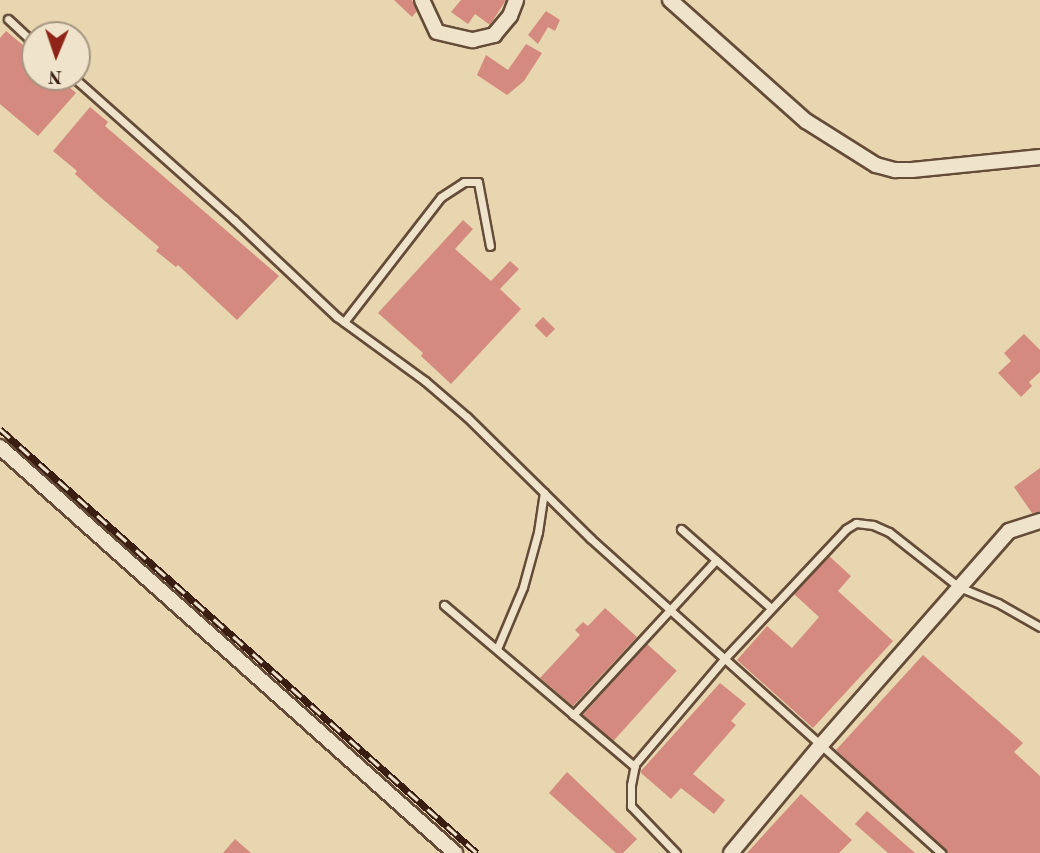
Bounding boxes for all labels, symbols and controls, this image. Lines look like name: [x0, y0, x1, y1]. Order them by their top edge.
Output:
north arrow: [21, 21, 91, 91]
text: N: [48, 66, 63, 85]

